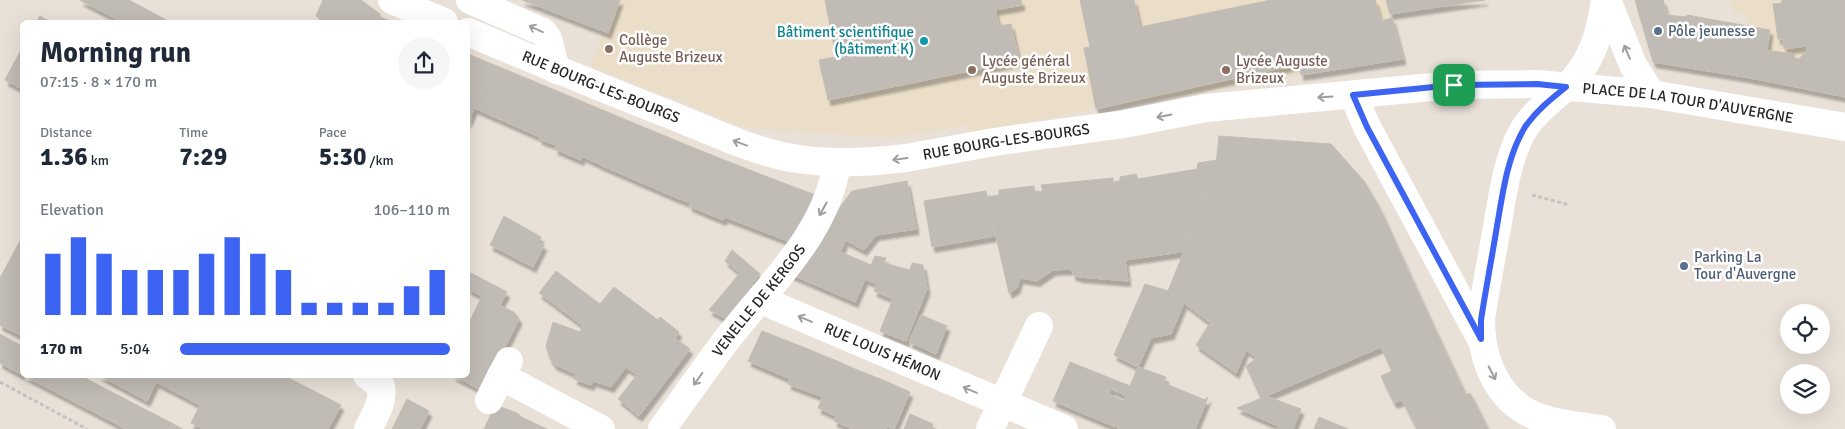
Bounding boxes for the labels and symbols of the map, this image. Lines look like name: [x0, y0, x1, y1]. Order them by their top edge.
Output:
place label: Pôle jeunesse: [1668, 22, 1755, 40]
one-way arrow: [529, 23, 544, 33]
place label: Bâtiment scientifique (bâtiment K): [777, 23, 914, 58]
marker: Pôle jeunesse: [1652, 25, 1664, 37]
place label: Collège Auguste Brizeux: [619, 31, 723, 66]
marker: Bâtiment scientifique (bâtiment K): [918, 35, 930, 47]
marker: Collège Auguste Brizeux: [603, 43, 615, 55]
one-way arrow: [1622, 45, 1632, 60]
street label: RUE BOURG-LES-BOURGS: [519, 47, 683, 127]
place label: Lycée général Auguste Brizeux: [982, 52, 1086, 87]
place label: Lycée Auguste Brizeux: [1236, 52, 1328, 87]
marker: Lycée général Auguste Brizeux: [966, 64, 978, 76]
marker: Lycée Auguste Brizeux: [1220, 64, 1232, 76]
pin: [1433, 64, 1475, 106]
street label: PLACE DE LA TOUR D'AUVERGNE: [1582, 79, 1795, 127]
one-way arrow: [1317, 93, 1333, 102]
one-way arrow: [1156, 112, 1172, 122]
street label: RUE BOURG-LES-BOURGS: [921, 120, 1091, 164]
one-way arrow: [733, 138, 749, 147]
one-way arrow: [892, 154, 908, 164]
one-way arrow: [818, 201, 827, 216]
street label: VENELLE DE KERGOS: [708, 241, 809, 360]
place label: Parking La Tour d'Auvergne: [1694, 248, 1796, 283]
marker: Parking La Tour d'Auvergne: [1678, 260, 1690, 272]
one-way arrow: [798, 314, 813, 323]
street label: RUE LOUIS HÉMON: [821, 319, 943, 384]
one-way arrow: [1488, 365, 1497, 380]
one-way arrow: [693, 372, 703, 386]
one-way arrow: [963, 384, 978, 394]

